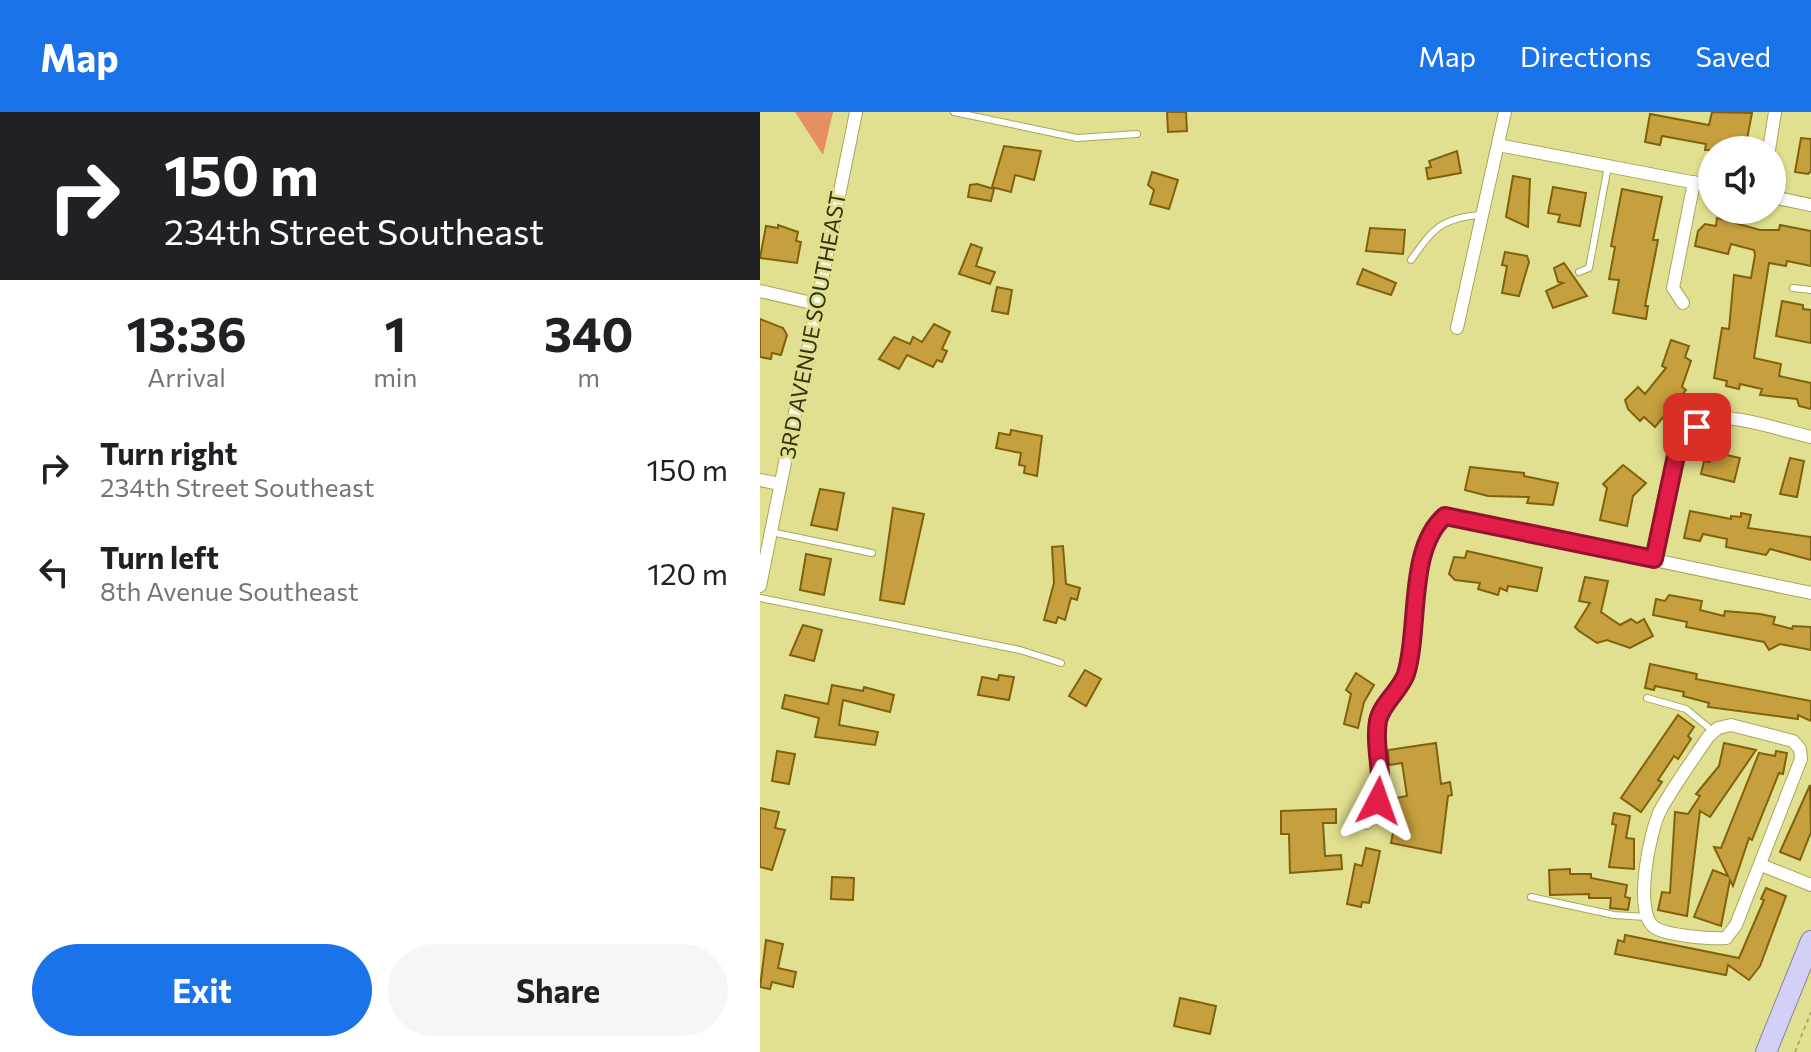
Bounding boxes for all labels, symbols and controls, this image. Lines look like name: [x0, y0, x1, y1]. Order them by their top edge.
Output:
text: Map: [40, 33, 119, 80]
text: Map: [1418, 39, 1476, 73]
text: Directions: [1520, 39, 1651, 73]
text: Saved: [1695, 39, 1771, 73]
map controls: [1698, 136, 1786, 224]
button: sound: [1698, 136, 1786, 224]
text: 150 m: [164, 139, 319, 208]
icon: right: [32, 144, 136, 248]
street label: 3RD AVENUE SOUTHEAST: [773, 189, 851, 461]
text: 234th Street Southeast: [164, 208, 544, 252]
text: 13:36: [127, 303, 247, 362]
text: 1: [384, 303, 406, 362]
text: 340: [544, 303, 633, 362]
text: Arrival: [147, 361, 226, 392]
text: min: [373, 361, 417, 392]
text: m: [577, 361, 600, 392]
pin: [1663, 393, 1731, 461]
icon: arrive: [1675, 405, 1719, 449]
text: Turn right: [100, 434, 237, 471]
icon: right: [32, 446, 76, 490]
text: 150 m: [646, 450, 728, 487]
text: 234th Street Southeast: [100, 471, 374, 502]
text: Turn left: [100, 538, 219, 575]
icon: left: [32, 550, 76, 594]
text: 120 m: [647, 554, 728, 591]
text: 8th Avenue Southeast: [100, 575, 359, 606]
position arrow: [1336, 759, 1420, 843]
button: Exit: [32, 944, 372, 1036]
button: Share: [388, 944, 728, 1036]

